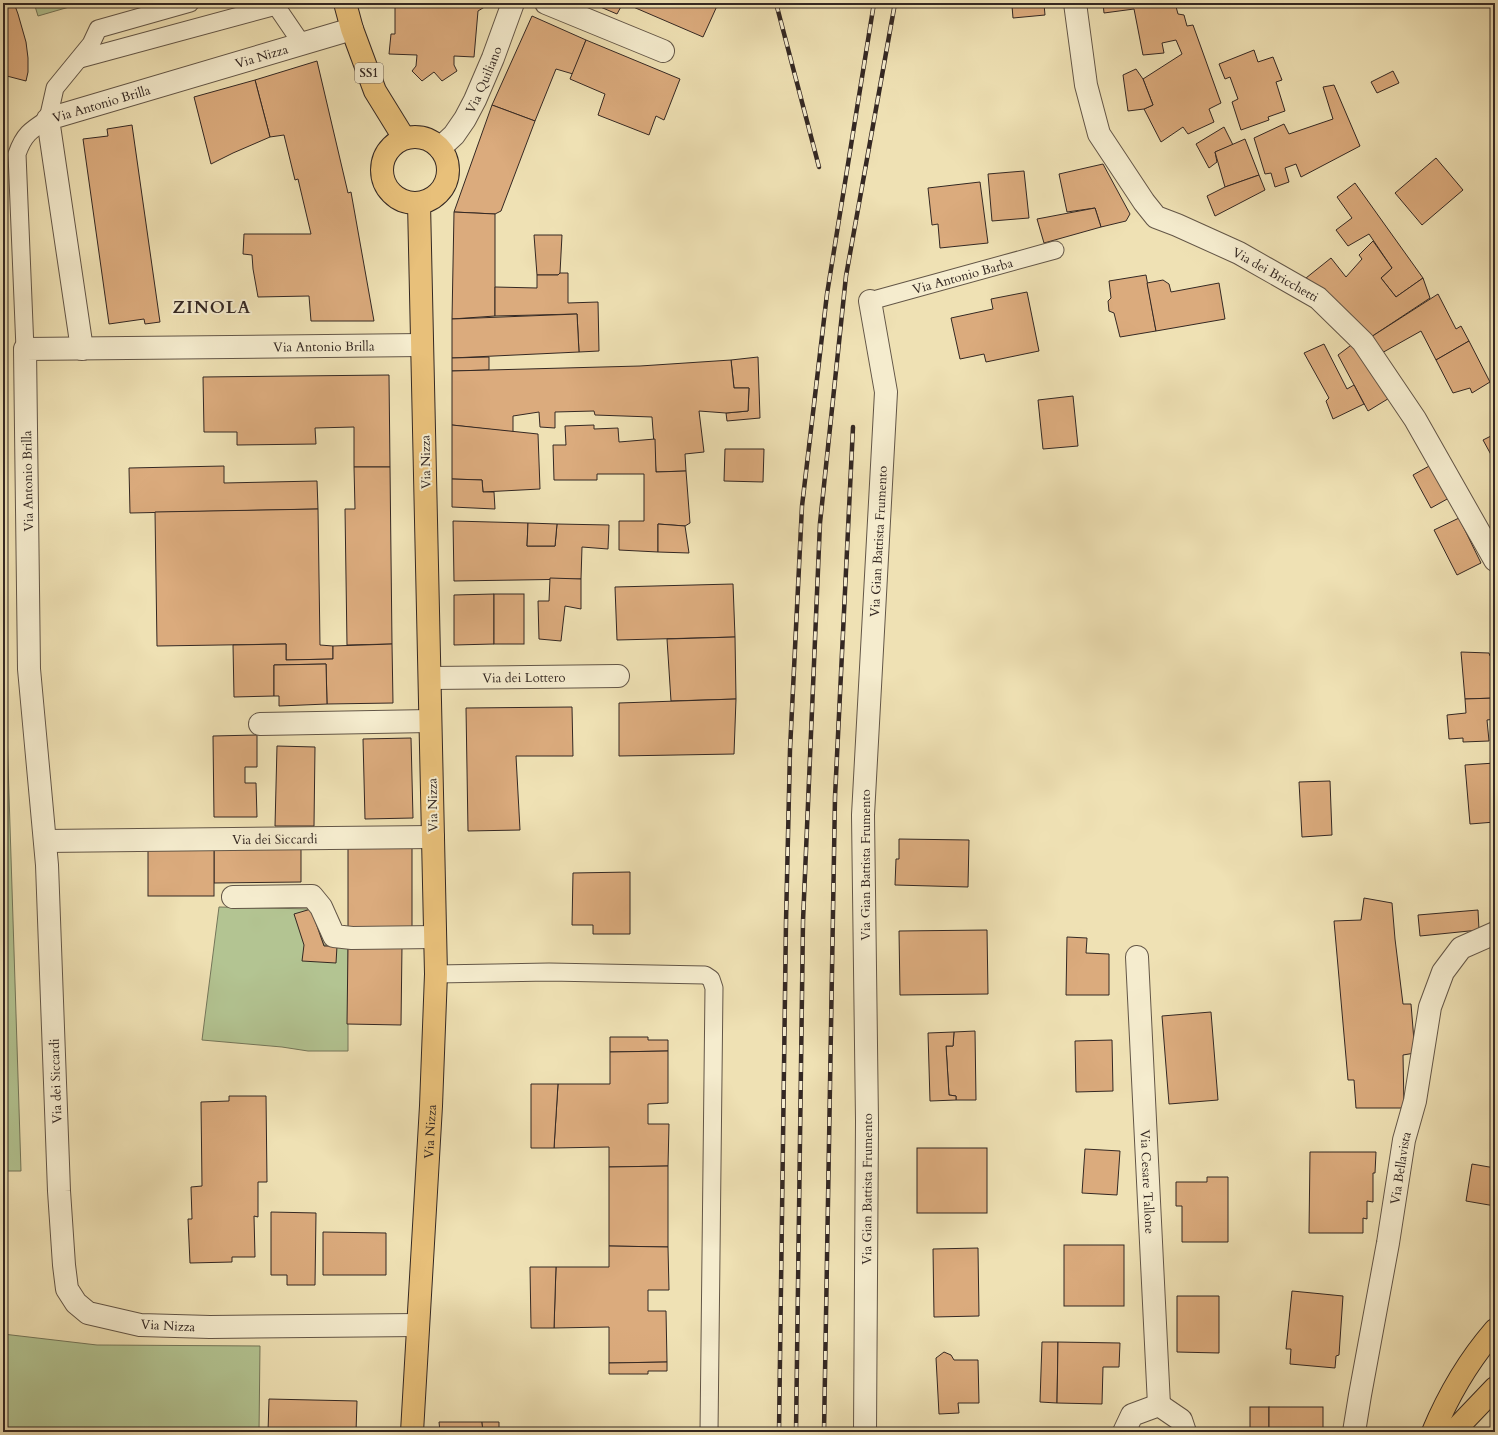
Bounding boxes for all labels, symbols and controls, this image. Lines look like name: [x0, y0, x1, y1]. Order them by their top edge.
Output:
street label: Via Nizza: [233, 40, 291, 73]
street label: Via Quiliano: [462, 44, 506, 117]
road number: SS1: [355, 63, 383, 83]
street label: Via Antonio Brilla: [50, 81, 153, 127]
street label: Via dei Bricchetti: [1230, 243, 1322, 307]
street label: Via Antonio Barba: [911, 254, 1015, 299]
district label: ZINOLA: [173, 296, 251, 319]
street label: Via Antonio Brilla: [273, 337, 375, 356]
street label: Via Antonio Brilla: [18, 430, 38, 532]
street label: Via Nizza: [417, 434, 435, 489]
street label: Via Gian Battista Frumento: [866, 465, 892, 618]
street label: Via dei Lottero: [482, 669, 566, 687]
street label: Via Nizza: [424, 777, 442, 832]
street label: Via Gian Battista Frumento: [857, 789, 875, 941]
street label: Via dei Siccardi: [232, 830, 318, 849]
street label: Via dei Siccardi: [46, 1038, 66, 1124]
street label: Via Nizza: [420, 1104, 441, 1159]
street label: Via Gian Battista Frumento: [858, 1113, 877, 1265]
street label: Via Cesare Tallone: [1135, 1129, 1159, 1234]
street label: Via Bellavista: [1386, 1129, 1416, 1206]
street label: Via Nizza: [140, 1316, 196, 1336]

